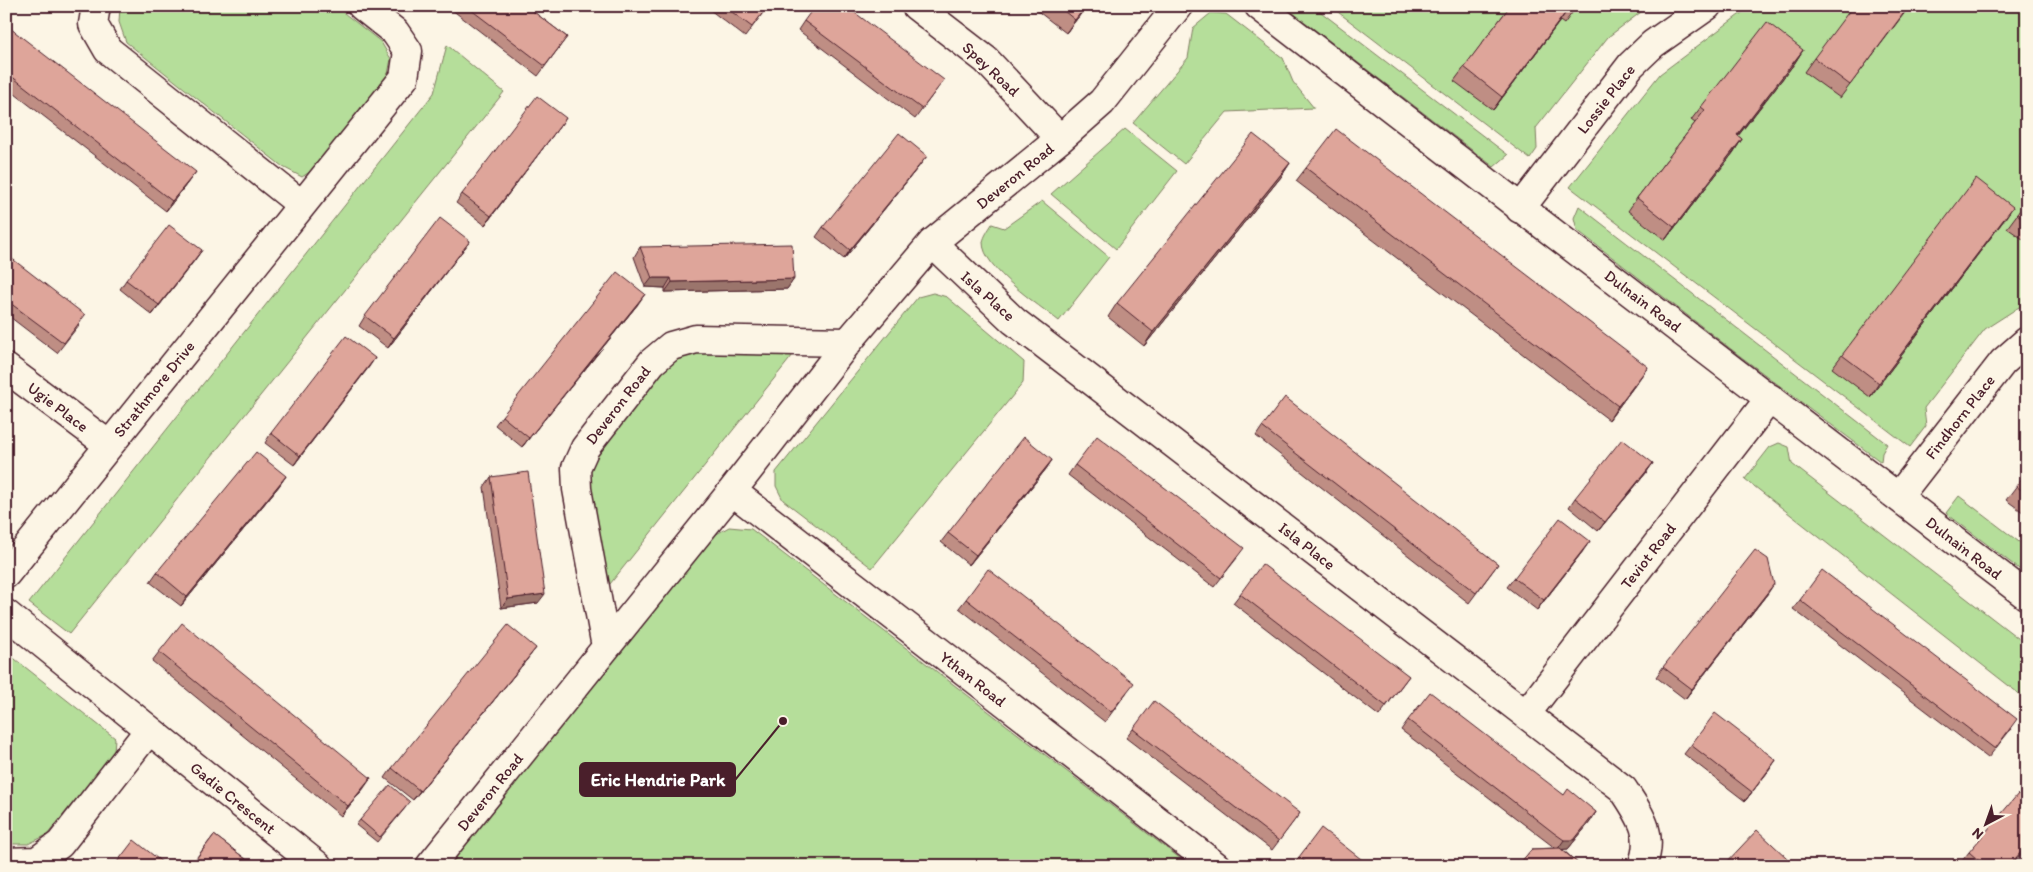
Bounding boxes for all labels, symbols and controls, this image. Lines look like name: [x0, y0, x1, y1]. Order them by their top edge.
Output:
street label: Spey Road: [958, 38, 1024, 100]
street label: Lossie Place: [1573, 60, 1639, 138]
street label: Deveron Road: [972, 139, 1058, 213]
street label: Dulnain Road: [1601, 266, 1685, 336]
street label: Isla Place: [957, 267, 1019, 325]
street label: Strathmore Drive: [109, 337, 199, 441]
street label: Deveron Road: [581, 362, 655, 448]
street label: Findhorn Place: [1921, 371, 1999, 463]
street label: Ugie Place: [24, 378, 92, 436]
street label: Dulnain Road: [1922, 512, 2006, 584]
street label: Isla Place: [1275, 518, 1339, 574]
street label: Teviot Road: [1616, 519, 1680, 593]
street label: Ythan Road: [936, 647, 1010, 711]
street label: Deveron Road: [453, 749, 527, 835]
street label: Gadie Crescent: [186, 758, 280, 838]
callout: Eric Hendrie Park: [580, 763, 735, 796]
text: Eric Hendrie Park: [591, 769, 726, 791]
north arrow: [1960, 800, 2010, 850]
text: N: [1969, 824, 1987, 843]

